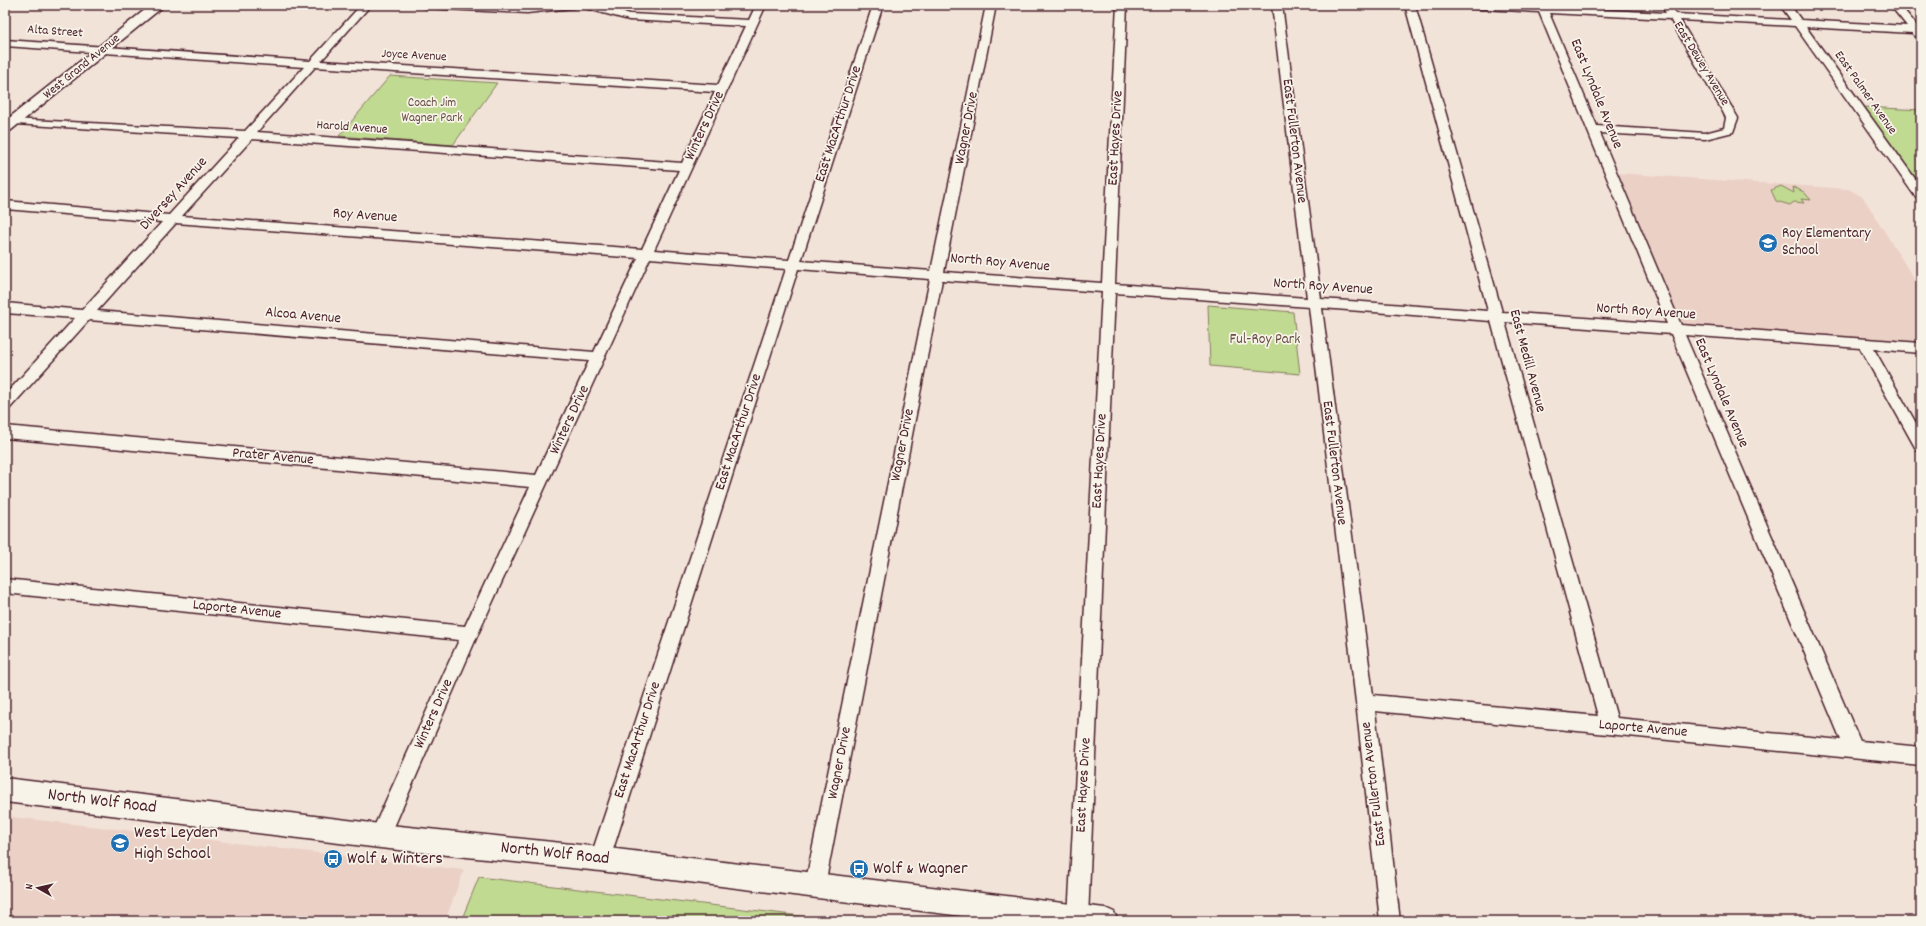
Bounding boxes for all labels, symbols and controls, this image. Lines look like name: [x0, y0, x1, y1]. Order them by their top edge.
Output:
street label: East Dewey Avenue: [1668, 18, 1734, 110]
street label: Alta Street: [27, 21, 84, 43]
street label: West Grand Avenue: [39, 30, 125, 104]
street label: East Lyndale Avenue: [1564, 36, 1628, 153]
street label: Joyce Avenue: [381, 45, 447, 67]
street label: East Palmer Avenue: [1829, 47, 1901, 139]
street label: East MacArthur Drive: [810, 62, 868, 185]
street label: East Fullerton Avenue: [1275, 78, 1313, 205]
street label: Winters Drive: [679, 87, 731, 164]
street label: Wagner Drive: [949, 89, 985, 166]
street label: East Hayes Drive: [1103, 90, 1129, 186]
park label: Coach Jim Wagner Park: [402, 94, 462, 128]
street label: Harold Avenue: [316, 116, 388, 140]
street label: Diversey Avenue: [135, 152, 213, 236]
street label: Roy Avenue: [332, 203, 398, 229]
place label: Roy Elementary School: [1782, 223, 1871, 262]
school or university icon: Roy Elementary School: [1757, 232, 1779, 254]
street label: North Roy Avenue: [949, 248, 1051, 278]
street label: North Roy Avenue: [1272, 273, 1374, 301]
street label: North Roy Avenue: [1595, 298, 1697, 326]
street label: Alcoa Avenue: [264, 302, 342, 330]
street label: East Medill Avenue: [1503, 307, 1551, 415]
park label: Ful-Roy Park: [1230, 329, 1300, 351]
street label: East Lyndale Avenue: [1688, 335, 1754, 452]
street label: East MacArthur Drive: [710, 370, 768, 493]
street label: Winters Drive: [544, 381, 596, 458]
street label: East Fullerton Avenue: [1315, 400, 1353, 527]
street label: Wagner Drive: [885, 406, 921, 483]
street label: East Hayes Drive: [1087, 413, 1113, 509]
street label: Prater Avenue: [231, 442, 315, 472]
street label: Laporte Avenue: [192, 594, 283, 626]
street label: Winters Drive: [409, 675, 459, 753]
street label: East MacArthur Drive: [609, 678, 667, 801]
street label: Laporte Avenue: [1598, 714, 1689, 744]
street label: East Fullerton Avenue: [1355, 720, 1393, 847]
street label: Wagner Drive: [822, 724, 858, 801]
street label: East Hayes Drive: [1071, 737, 1097, 833]
street label: North Wolf Road: [46, 783, 158, 821]
place label: West Leyden High School: [134, 821, 218, 867]
school or university icon: West Leyden High School: [109, 832, 131, 854]
street label: North Wolf Road: [499, 836, 611, 872]
place label: Wolf & Winters: [347, 847, 443, 872]
bus stop icon: Wolf & Winters: [322, 848, 344, 870]
place label: Wolf & Wagner: [873, 857, 968, 882]
bus stop icon: Wolf & Wagner: [848, 858, 870, 880]
north arrow: [18, 868, 58, 908]
text: N: [22, 883, 38, 891]

